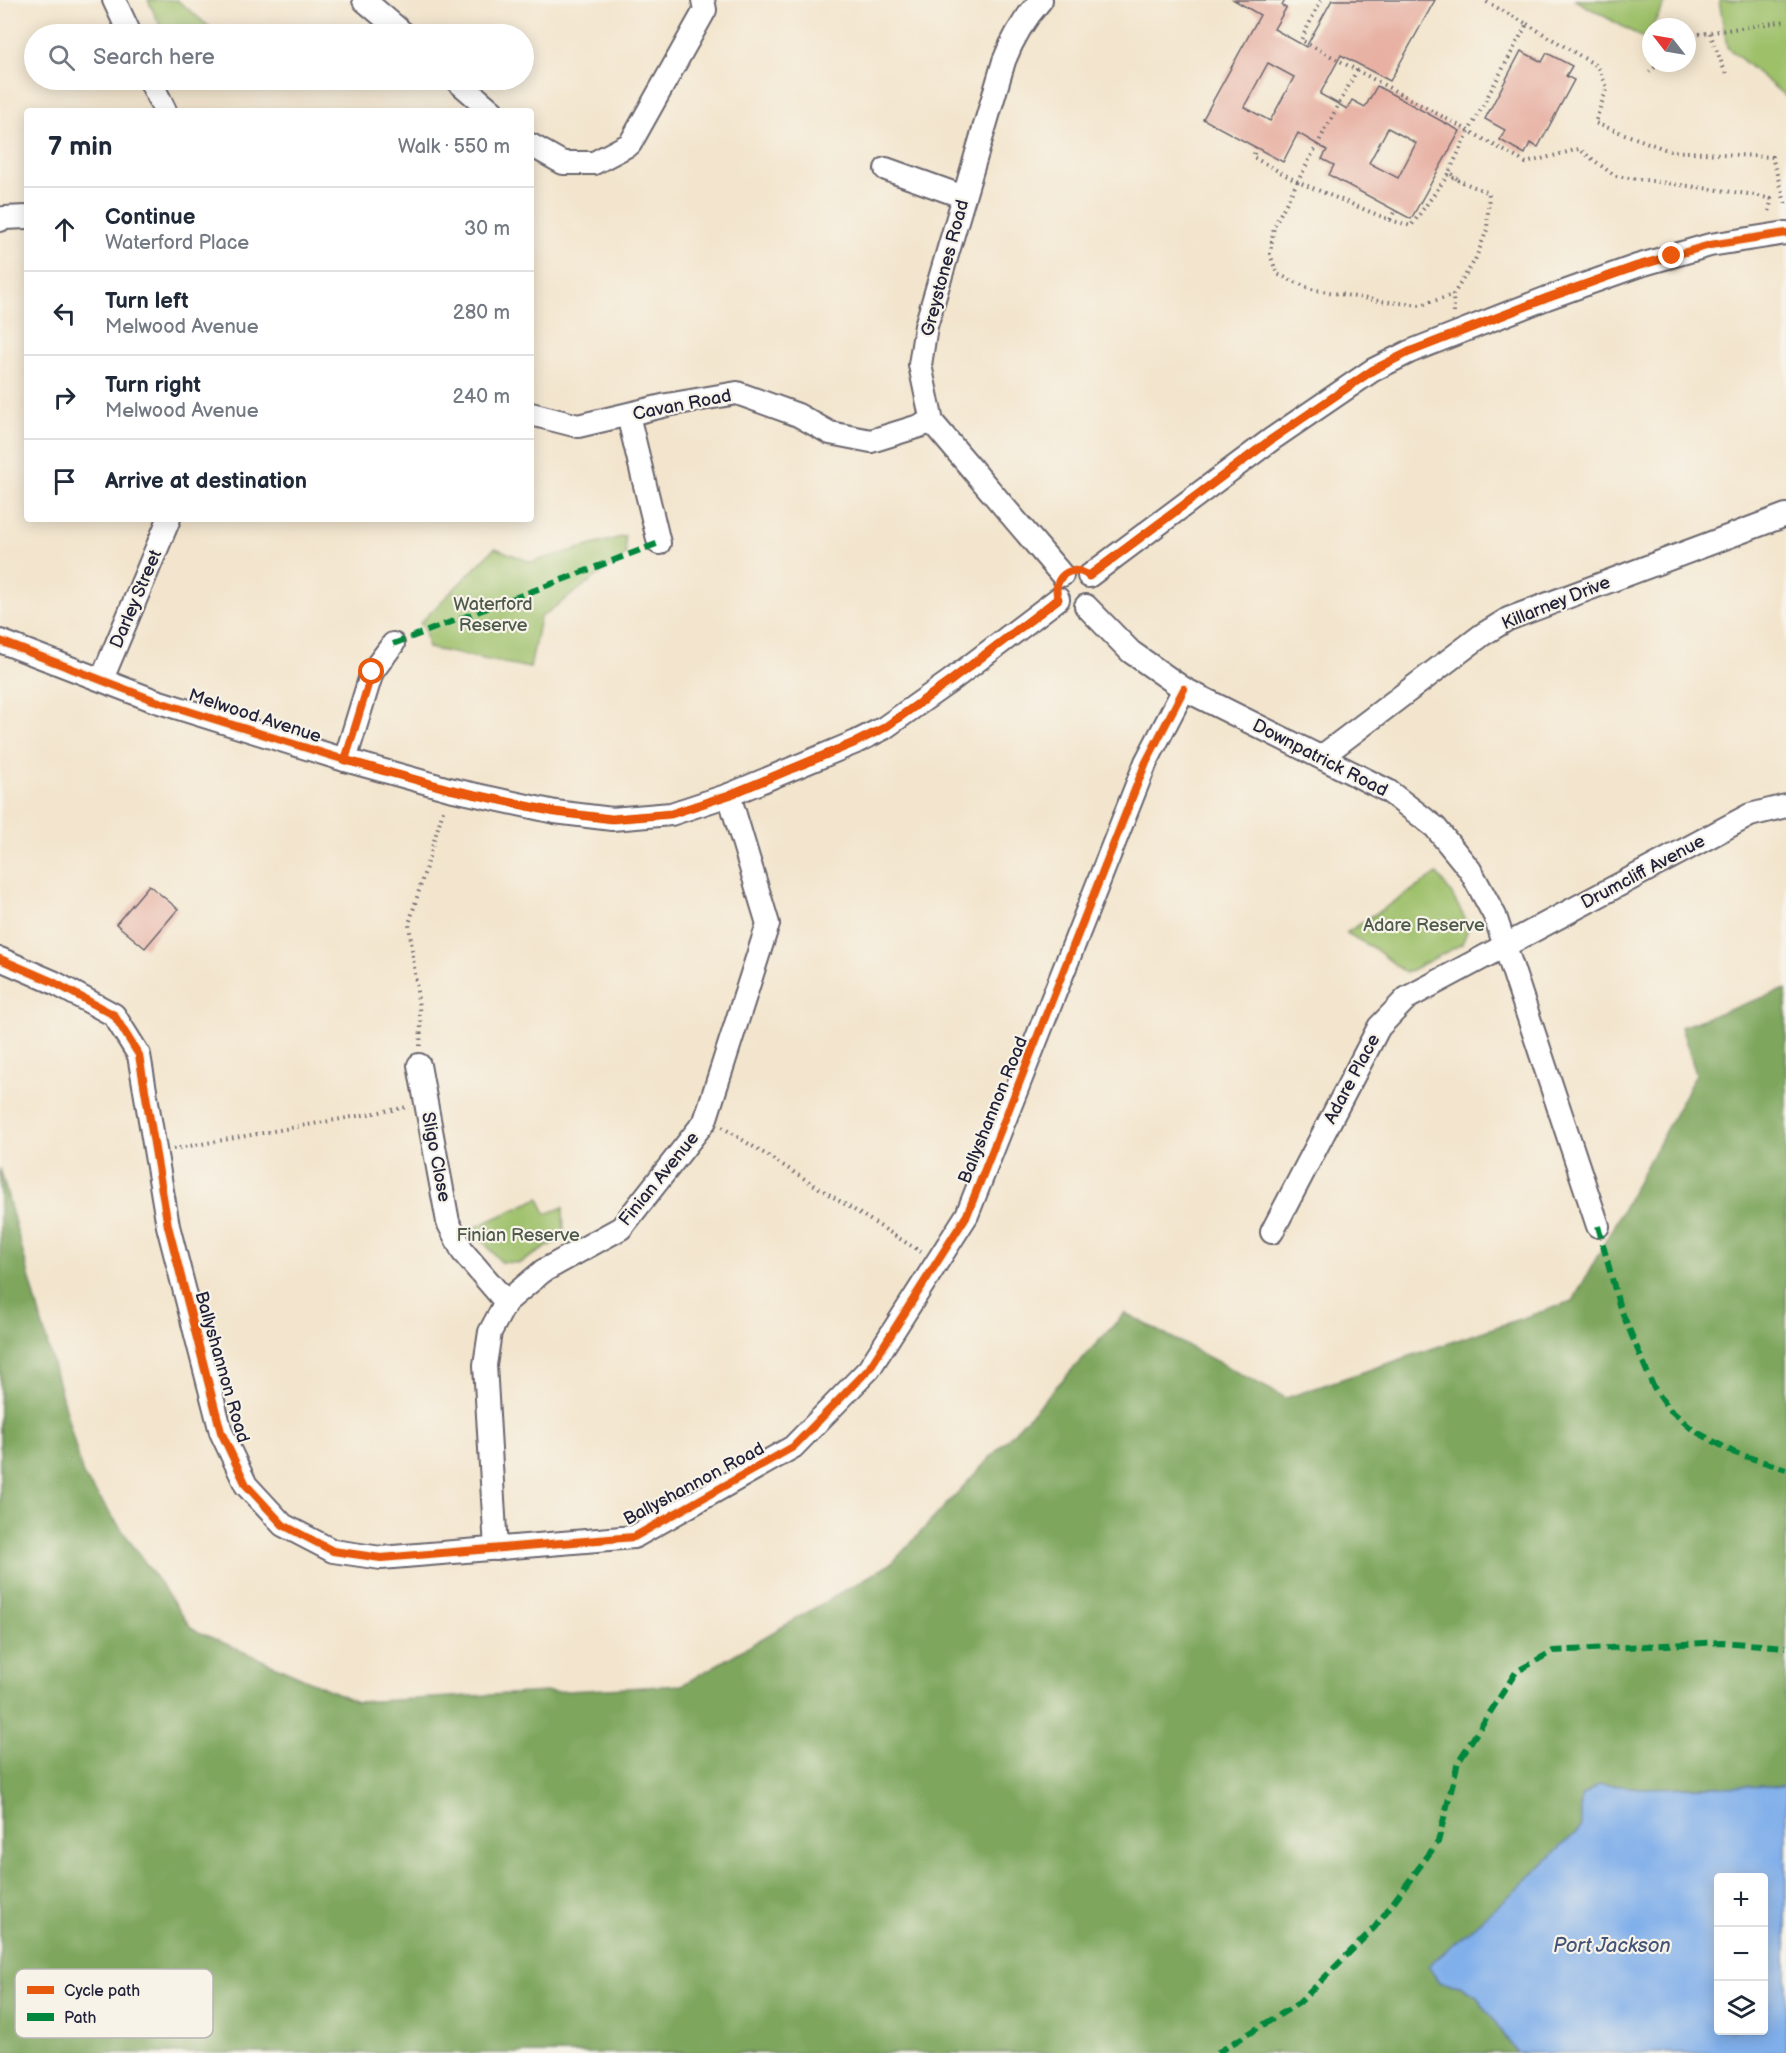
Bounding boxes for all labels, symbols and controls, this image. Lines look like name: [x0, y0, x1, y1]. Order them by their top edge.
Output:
north arrow: [1642, 18, 1696, 72]
search box: [24, 24, 534, 90]
icon: search: [45, 41, 78, 74]
text: Search here: [93, 44, 215, 71]
text: 7 min: [48, 132, 112, 163]
text: Walk · 550 m: [398, 135, 510, 159]
street label: Greystones Road: [917, 198, 973, 338]
text: Continue: [105, 204, 195, 231]
icon: ahead: [48, 213, 81, 246]
text: 30 m: [464, 217, 510, 241]
text: Waterford Place: [105, 231, 249, 255]
route end: [1658, 242, 1684, 268]
text: Turn left: [105, 288, 189, 315]
icon: left: [48, 297, 81, 330]
text: 280 m: [453, 301, 510, 325]
text: Melwood Avenue: [105, 315, 259, 339]
text: Turn right: [105, 372, 201, 399]
icon: right: [48, 381, 81, 414]
text: 240 m: [453, 385, 510, 409]
street label: Cavan Road: [631, 385, 733, 425]
text: Melwood Avenue: [105, 399, 259, 423]
icon: arrive: [48, 465, 81, 498]
text: Arrive at destination: [105, 468, 307, 495]
street label: Darley Street: [106, 546, 166, 651]
street label: Killarney Drive: [1499, 572, 1614, 634]
park label: Waterford Reserve: [453, 594, 533, 636]
route start: [358, 658, 384, 684]
street label: Melwood Avenue: [186, 685, 324, 747]
street label: Downpatrick Road: [1249, 715, 1391, 801]
street label: Drumcliff Avenue: [1577, 830, 1709, 914]
park label: Adare Reserve: [1363, 915, 1485, 936]
street label: Adare Place: [1320, 1030, 1385, 1127]
street label: Ballyshannon Road: [954, 1033, 1032, 1187]
street label: Sligo Close: [417, 1110, 455, 1204]
street label: Finian Avenue: [615, 1127, 704, 1230]
park label: Finian Reserve: [456, 1225, 580, 1246]
street label: Ballyshannon Road: [190, 1289, 254, 1445]
street label: Ballyshannon Road: [620, 1438, 768, 1530]
map controls: [1714, 1873, 1768, 2035]
button: +: [1714, 1873, 1768, 1927]
button: −: [1714, 1927, 1768, 1981]
water label: Port Jackson: [1553, 1934, 1671, 1958]
legend: [15, 1969, 213, 2038]
button: layers: [1714, 1981, 1768, 2035]
text: Cycle path: [64, 1982, 140, 2001]
text: Path: [64, 2009, 96, 2028]

